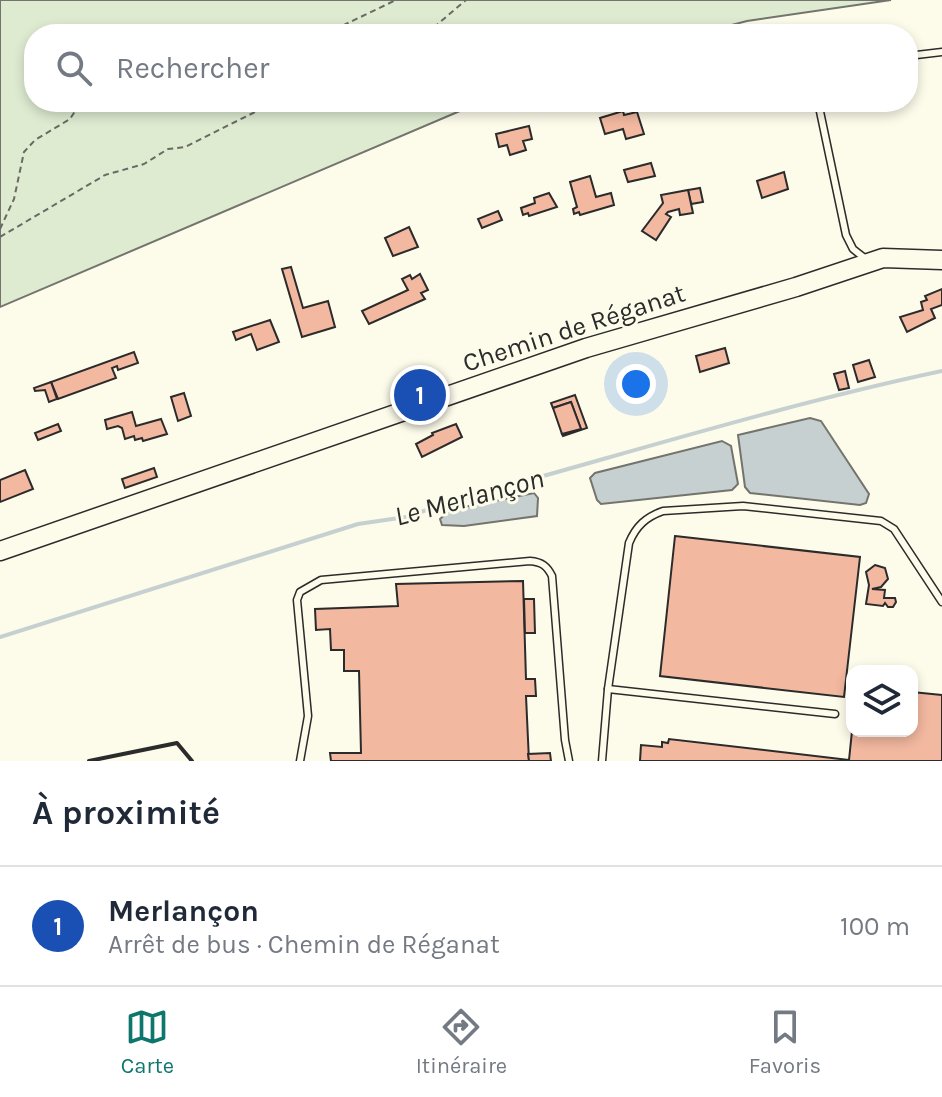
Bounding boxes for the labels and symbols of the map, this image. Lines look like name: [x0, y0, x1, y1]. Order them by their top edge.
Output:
street label: Chemin de Réganat: [459, 277, 689, 379]
your location: [616, 364, 656, 404]
pin: 1: [394, 365, 446, 425]
water label: Le Merlançon: [391, 461, 547, 533]

